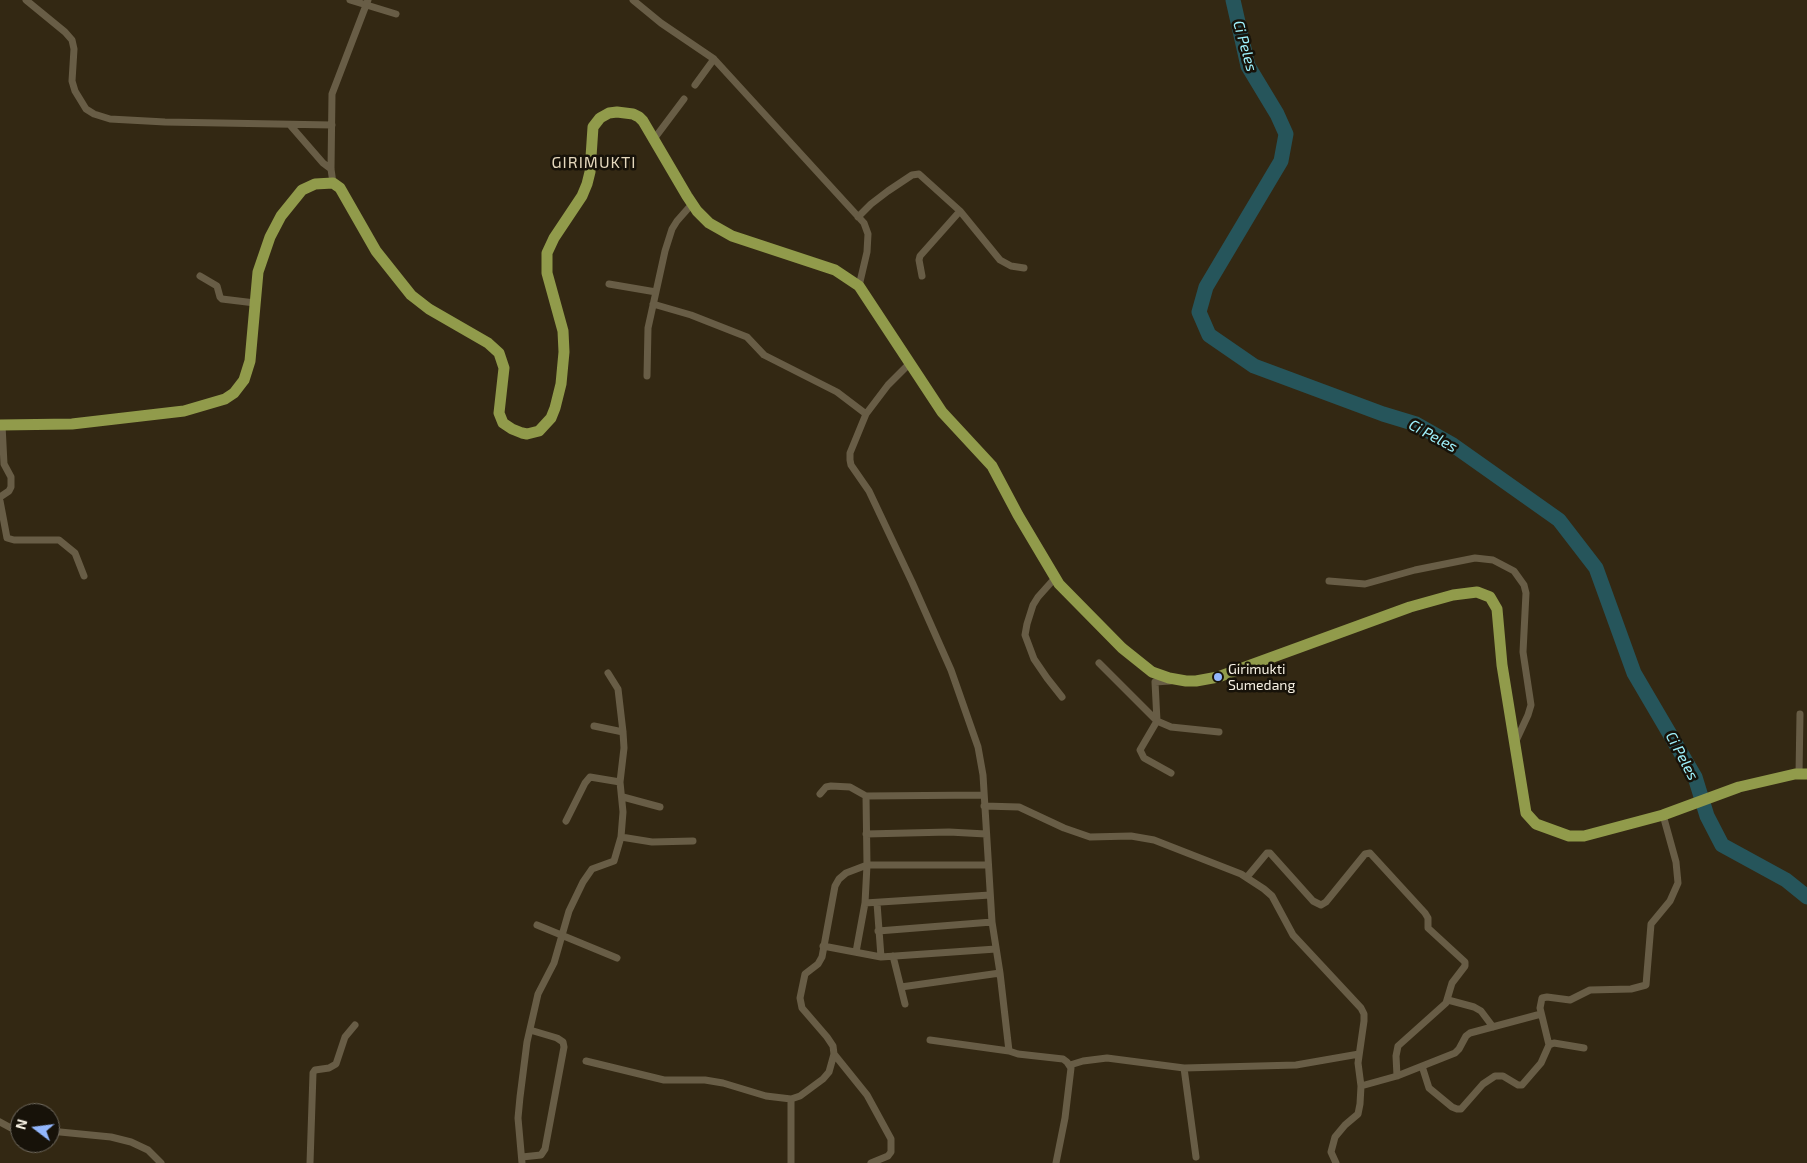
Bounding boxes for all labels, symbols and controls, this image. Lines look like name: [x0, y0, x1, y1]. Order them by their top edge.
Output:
water label: Ci Peles: [1229, 18, 1261, 74]
district label: GIRIMUKTI: [550, 153, 638, 173]
water label: Ci Peles: [1406, 416, 1460, 456]
place label: Girimukti Sumedang: [1228, 661, 1295, 694]
marker: Girimukti Sumedang: [1212, 671, 1224, 683]
water label: Ci Peles: [1662, 729, 1702, 783]
north arrow: [10, 1103, 60, 1153]
text: N: [11, 1117, 31, 1131]

